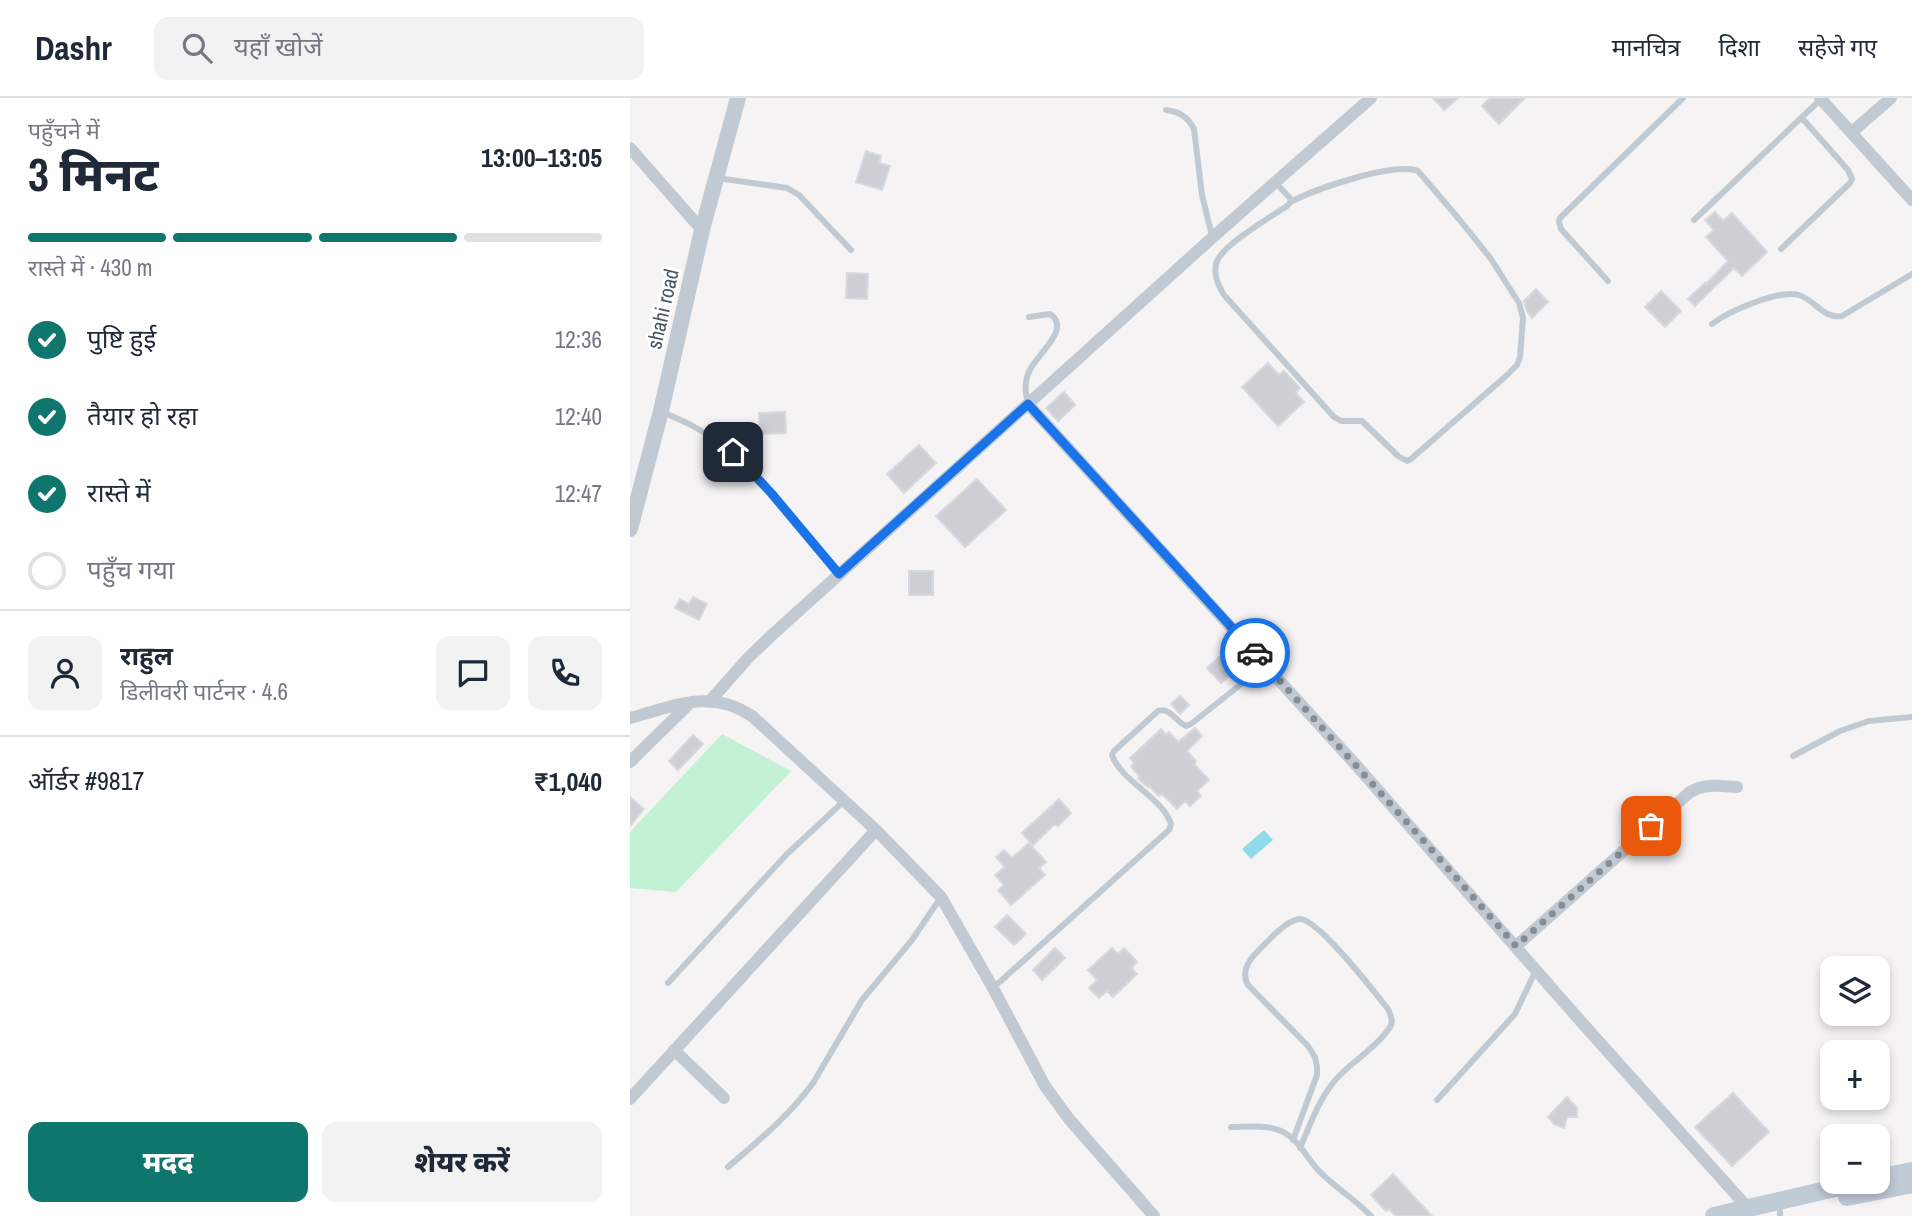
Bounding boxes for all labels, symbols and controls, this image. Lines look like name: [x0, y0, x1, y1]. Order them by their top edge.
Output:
search box: [154, 17, 644, 80]
text: Dashr: [35, 26, 112, 70]
icon: search: [178, 29, 216, 67]
text: यहाँ खोजें: [234, 29, 323, 64]
text: मानचित्र: [1612, 31, 1680, 63]
text: दिशा: [1718, 31, 1760, 63]
text: सहेजे गए: [1798, 31, 1877, 63]
text: पहुँचने में: [28, 115, 100, 146]
text: 13:00–13:05: [481, 140, 602, 175]
text: 3 मिनट: [28, 143, 159, 205]
text: रास्ते में · 430 m: [28, 252, 153, 283]
street label: shahi road: [639, 266, 686, 352]
icon: check: [28, 321, 66, 359]
text: पुष्टि हुई: [87, 321, 156, 356]
text: 12:36: [555, 324, 602, 355]
icon: check: [28, 398, 66, 436]
text: तैयार हो रहा: [87, 398, 198, 433]
text: 12:40: [555, 401, 602, 432]
pin: [703, 422, 763, 482]
icon: home: [714, 433, 752, 471]
icon: check: [28, 475, 66, 513]
text: रास्ते में: [87, 475, 151, 510]
text: 12:47: [555, 478, 602, 509]
text: पहुँच गया: [87, 552, 174, 587]
courier: [1220, 618, 1290, 688]
icon: car: [1236, 634, 1274, 672]
button: person: [28, 636, 102, 710]
button: chat: [436, 636, 510, 710]
button: phone: [528, 636, 602, 710]
text: राहुल: [120, 638, 173, 673]
text: डिलीवरी पार्टनर · 4.6: [120, 676, 288, 707]
text: ऑर्डर #9817: [28, 763, 144, 798]
text: ₹1,040: [534, 764, 602, 799]
pin: [1621, 796, 1681, 856]
icon: bag: [1632, 807, 1670, 845]
map controls: [1820, 956, 1890, 1194]
button: layers: [1820, 956, 1890, 1026]
button: +: [1820, 1040, 1890, 1110]
button: मदद: [28, 1122, 308, 1202]
button: शेयर करें: [322, 1122, 602, 1202]
button: −: [1820, 1124, 1890, 1194]

